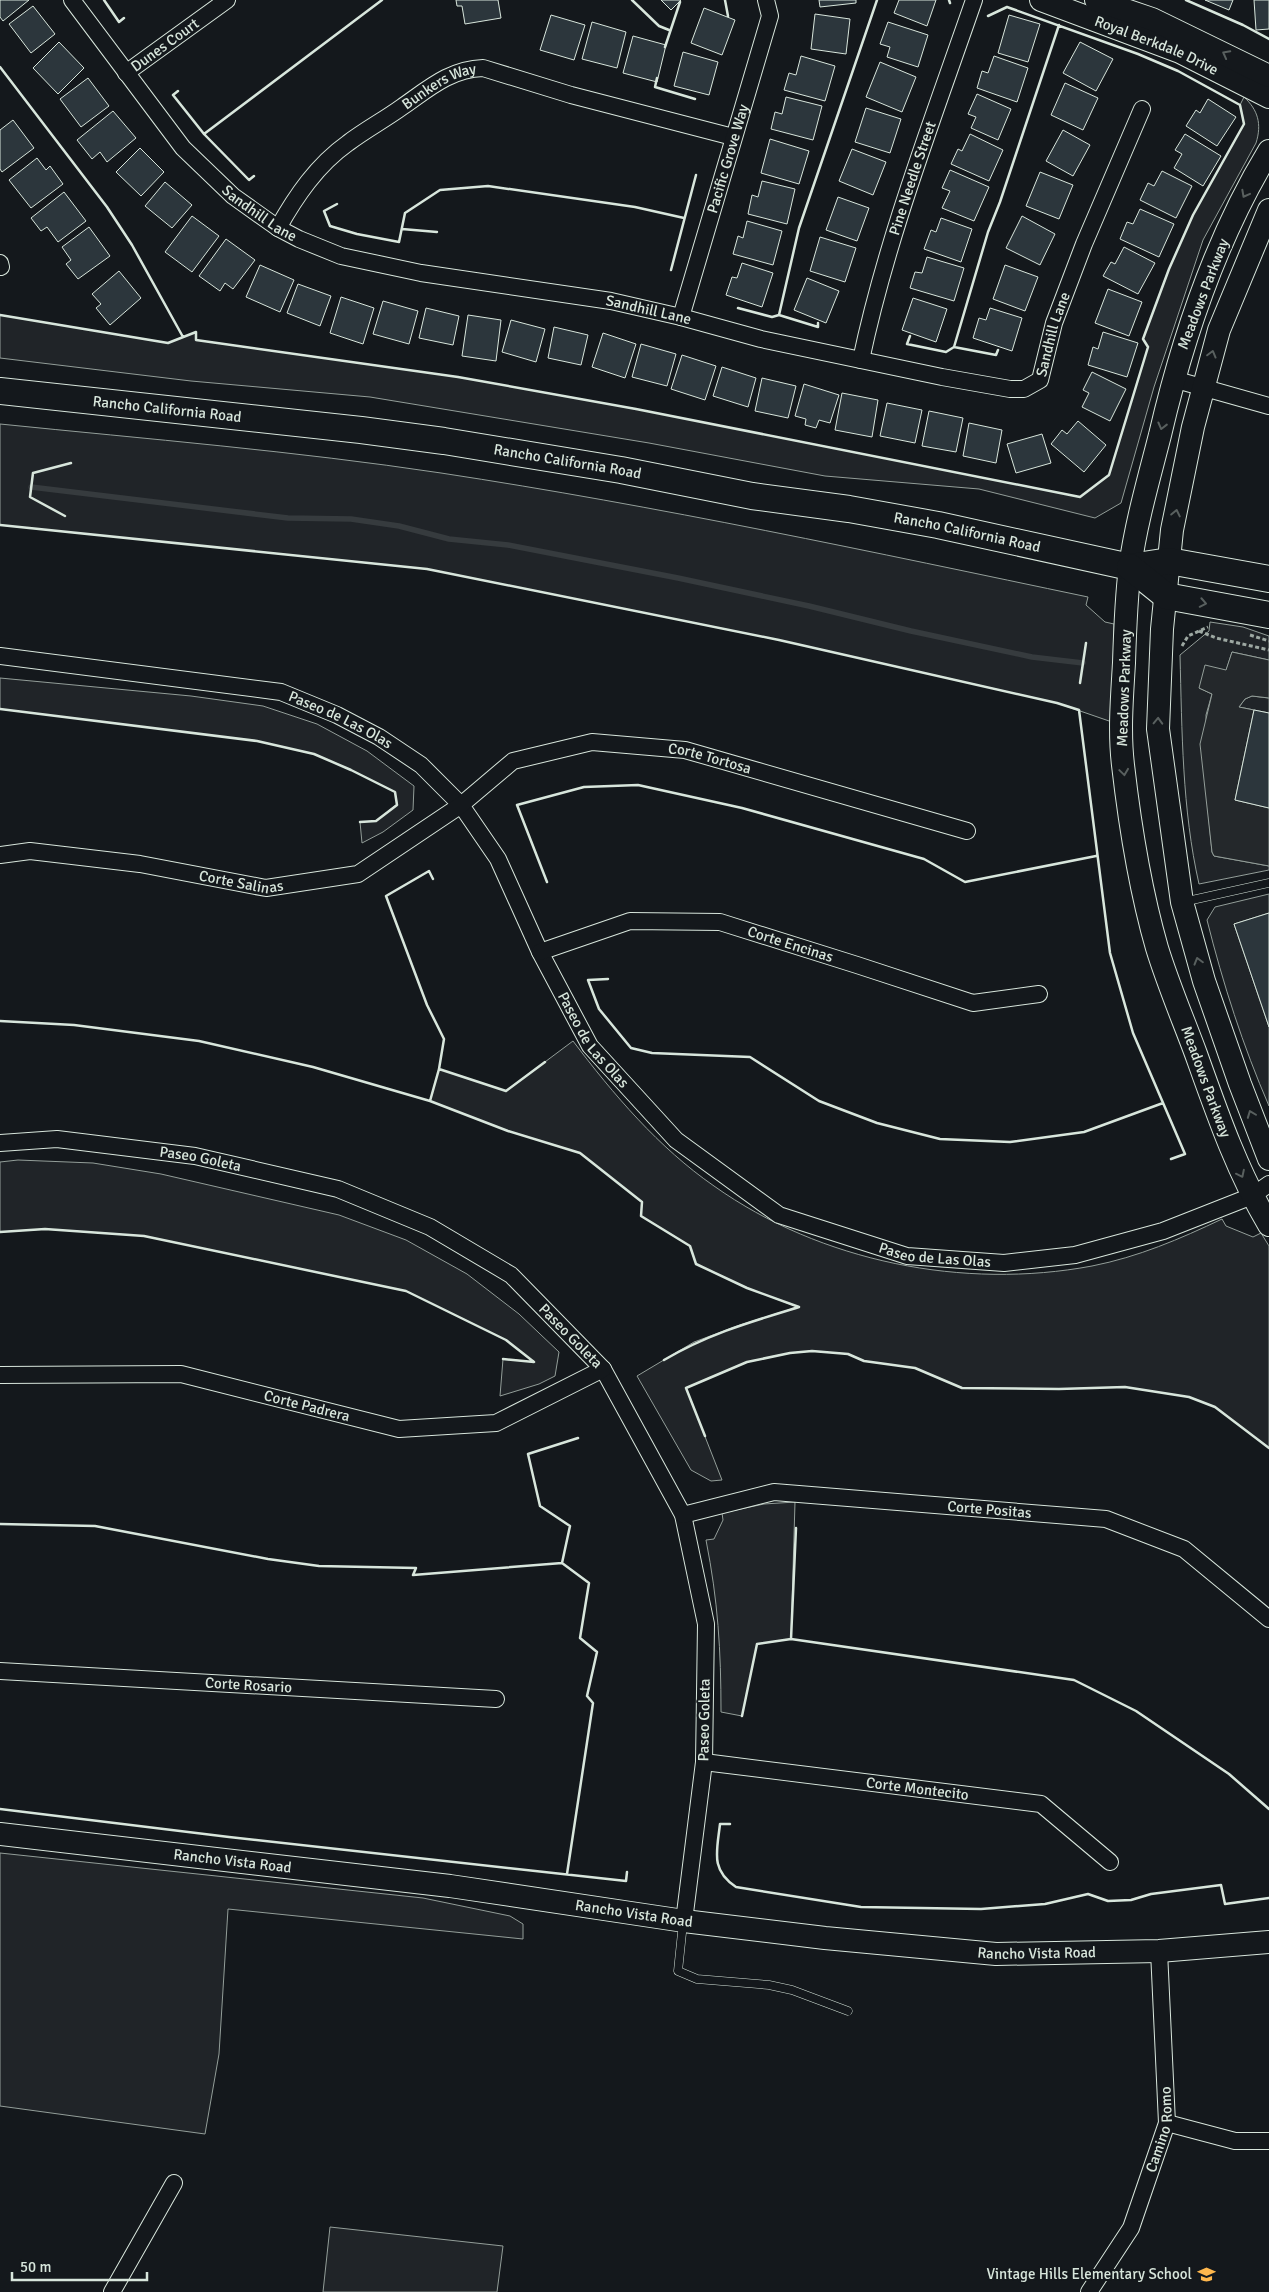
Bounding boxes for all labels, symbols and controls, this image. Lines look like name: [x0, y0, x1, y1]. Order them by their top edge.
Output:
street label: Royal Berkdale Drive: [1092, 12, 1221, 79]
street label: Dunes Court: [127, 14, 202, 75]
one-way arrow: [1222, 50, 1231, 60]
street label: Bunkers Way: [398, 60, 477, 113]
street label: Pacific Grove Way: [703, 102, 752, 215]
street label: Pine Needle Street: [885, 119, 940, 237]
street label: Sandhill Lane: [218, 181, 300, 245]
one-way arrow: [1241, 188, 1251, 197]
street label: Meadows Parkway: [1174, 236, 1232, 352]
street label: Sandhill Lane: [1032, 289, 1074, 378]
street label: Sandhill Lane: [605, 291, 693, 328]
one-way arrow: [1206, 350, 1217, 359]
street label: Rancho California Road: [92, 392, 242, 426]
one-way arrow: [1157, 421, 1168, 430]
street label: Rancho California Road: [492, 440, 643, 483]
street label: Rancho California Road: [892, 508, 1042, 556]
one-way arrow: [1170, 508, 1180, 517]
one-way arrow: [1198, 597, 1207, 607]
street label: Meadows Parkway: [1113, 629, 1135, 747]
street label: Paseo de Las Olas: [286, 687, 396, 753]
one-way arrow: [1153, 717, 1163, 724]
street label: Corte Tortosa: [668, 740, 754, 778]
one-way arrow: [1118, 769, 1129, 777]
street label: Corte Salinas: [198, 866, 285, 897]
street label: Corte Encinas: [745, 922, 836, 966]
one-way arrow: [1194, 957, 1204, 965]
street label: Paseo de Las Olas: [554, 989, 633, 1092]
street label: Meadows Parkway: [1177, 1023, 1235, 1140]
one-way arrow: [1247, 1110, 1258, 1119]
street label: Paseo Goleta: [158, 1143, 243, 1175]
one-way arrow: [1235, 1169, 1245, 1178]
street label: Paseo de Las Olas: [876, 1239, 992, 1271]
street label: Paseo Goleta: [535, 1300, 606, 1372]
street label: Corte Padrera: [262, 1386, 352, 1425]
street label: Corte Positas: [947, 1497, 1033, 1522]
street label: Corte Rosario: [205, 1674, 293, 1696]
street label: Paseo Goleta: [694, 1678, 714, 1762]
street label: Corte Montecito: [865, 1773, 970, 1804]
street label: Rancho Vista Road: [172, 1845, 292, 1877]
street label: Rancho Vista Road: [574, 1896, 694, 1931]
street label: Rancho Vista Road: [977, 1943, 1096, 1963]
street label: Camino Romo: [1142, 2086, 1176, 2175]
scale bar: [12, 2250, 148, 2282]
text: 50 m: [20, 2258, 51, 2276]
school or university icon: Vintage Hills Elementary School: [1196, 2264, 1216, 2284]
place label: Vintage Hills Elementary School: [986, 2265, 1192, 2283]

